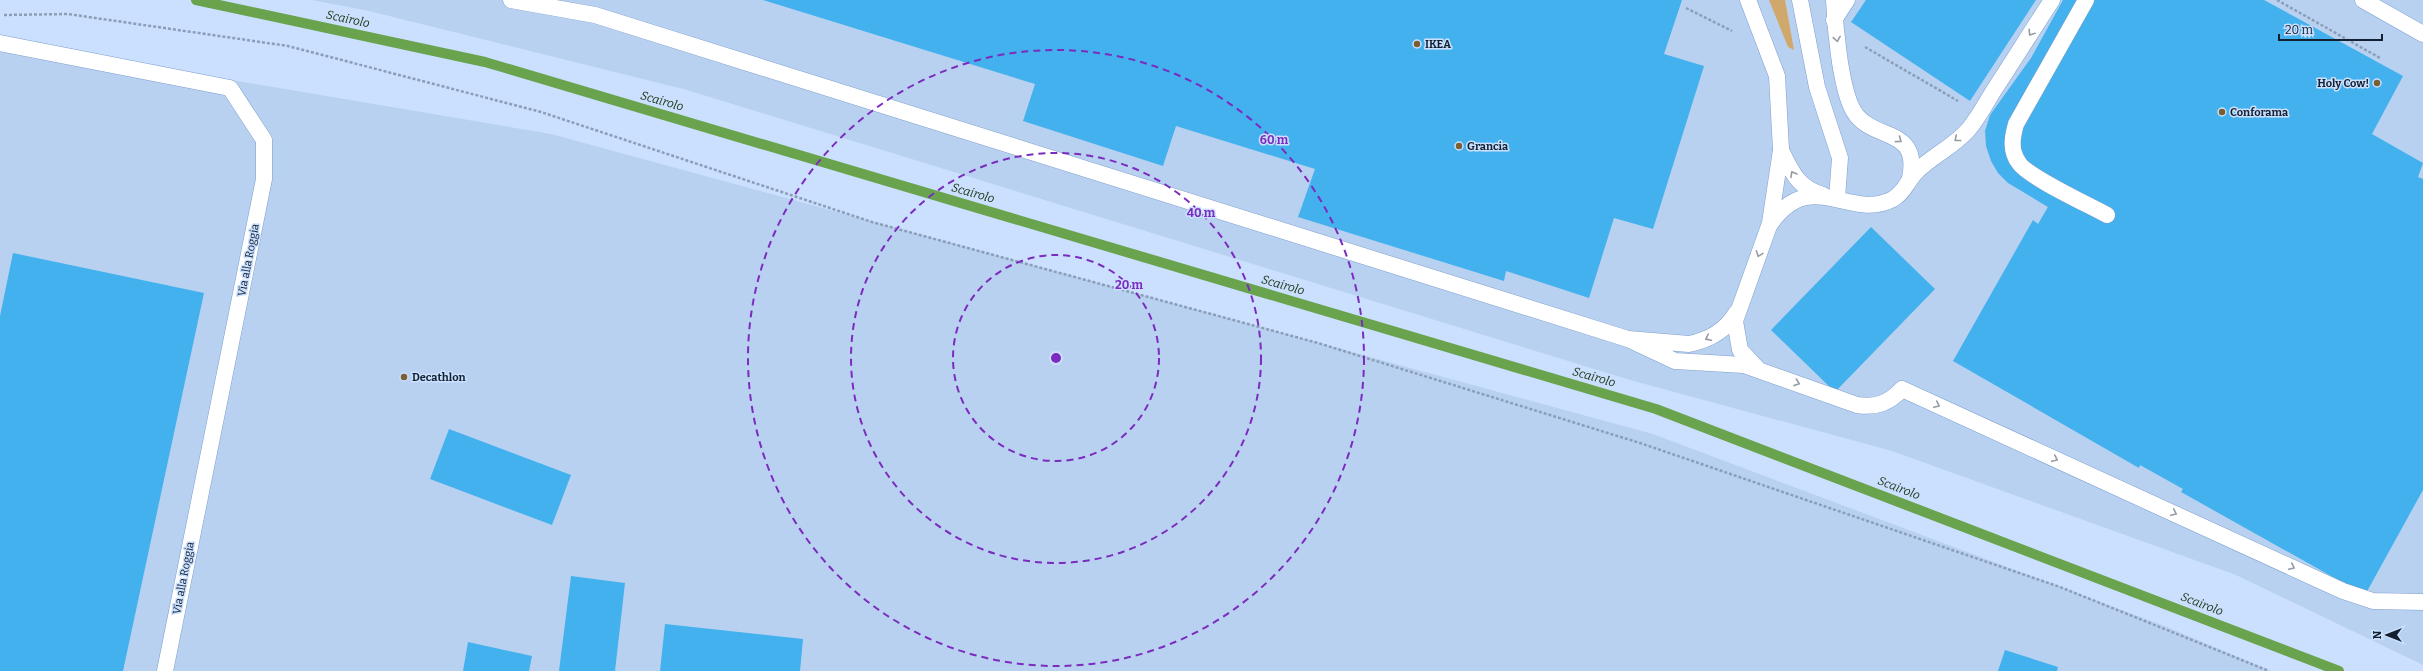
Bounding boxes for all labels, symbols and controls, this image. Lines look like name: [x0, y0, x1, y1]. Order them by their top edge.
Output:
water label: Scairolo: [325, 8, 371, 30]
scale bar: [2279, 16, 2382, 42]
text: 20 m: [2285, 23, 2314, 37]
one-way arrow: [2028, 29, 2036, 36]
one-way arrow: [1832, 36, 1841, 42]
place label: IKEA: [1425, 38, 1451, 51]
marker: IKEA: [1412, 39, 1422, 49]
place label: Holy Cow!: [2317, 77, 2369, 90]
marker: Holy Cow!: [2372, 78, 2382, 88]
water label: Scairolo: [639, 88, 685, 114]
place label: Conforama: [2230, 106, 2289, 119]
marker: Conforama: [2217, 107, 2227, 117]
text: 60 m: [1260, 133, 1289, 147]
one-way arrow: [1895, 135, 1902, 142]
one-way arrow: [1955, 135, 1962, 142]
place label: Grancia: [1467, 140, 1509, 153]
marker: Grancia: [1454, 141, 1464, 151]
one-way arrow: [1791, 171, 1798, 178]
water label: Scairolo: [950, 180, 996, 206]
text: 40 m: [1187, 206, 1216, 220]
street label: Via alla Roggia: [235, 223, 262, 297]
one-way arrow: [1755, 251, 1763, 258]
water label: Scairolo: [1260, 272, 1306, 298]
text: 20 m: [1115, 278, 1144, 292]
one-way arrow: [1705, 333, 1712, 341]
centre of rings: [1049, 351, 1063, 365]
water label: Scairolo: [1571, 364, 1617, 390]
place label: Decathlon: [412, 371, 466, 384]
marker: Decathlon: [399, 372, 409, 382]
one-way arrow: [1793, 379, 1800, 387]
one-way arrow: [1933, 400, 1941, 408]
one-way arrow: [2051, 454, 2059, 462]
water label: Scairolo: [1876, 474, 1922, 503]
one-way arrow: [2169, 508, 2177, 516]
street label: Via alla Roggia: [170, 541, 197, 615]
one-way arrow: [2287, 562, 2295, 570]
water label: Scairolo: [2179, 590, 2225, 619]
north arrow: [2367, 615, 2407, 655]
text: N: [2371, 630, 2384, 639]

